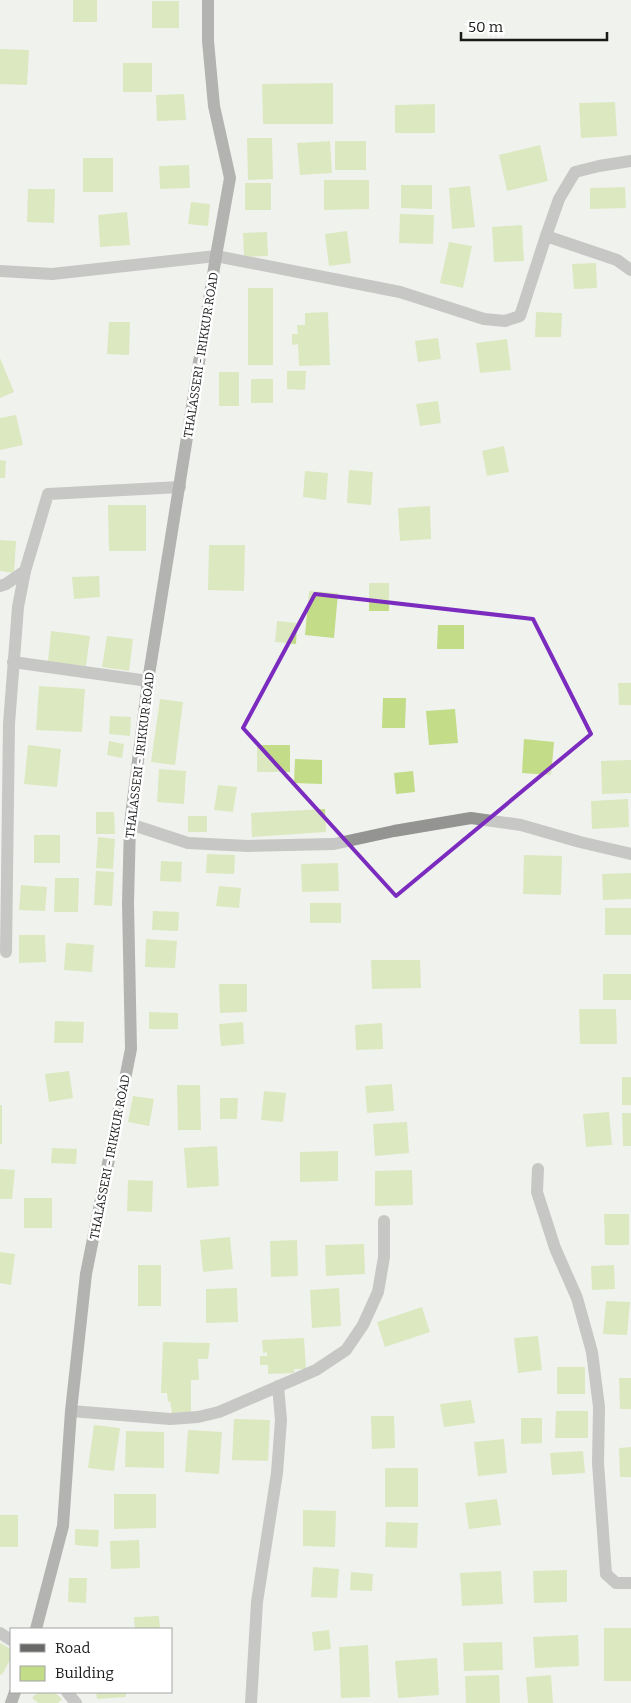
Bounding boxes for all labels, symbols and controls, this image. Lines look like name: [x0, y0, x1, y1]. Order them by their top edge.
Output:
scale bar: [461, 10, 607, 42]
text: 50 m: [468, 18, 504, 36]
street label: THALASSERI - IRIKKUR ROAD: [181, 271, 221, 439]
street label: THALASSERI - IRIKKUR ROAD: [123, 671, 157, 839]
street label: THALASSERI - IRIKKUR ROAD: [87, 1073, 133, 1241]
legend: [10, 1628, 172, 1693]
text: Road: [55, 1639, 90, 1657]
text: Building: [55, 1664, 114, 1682]

